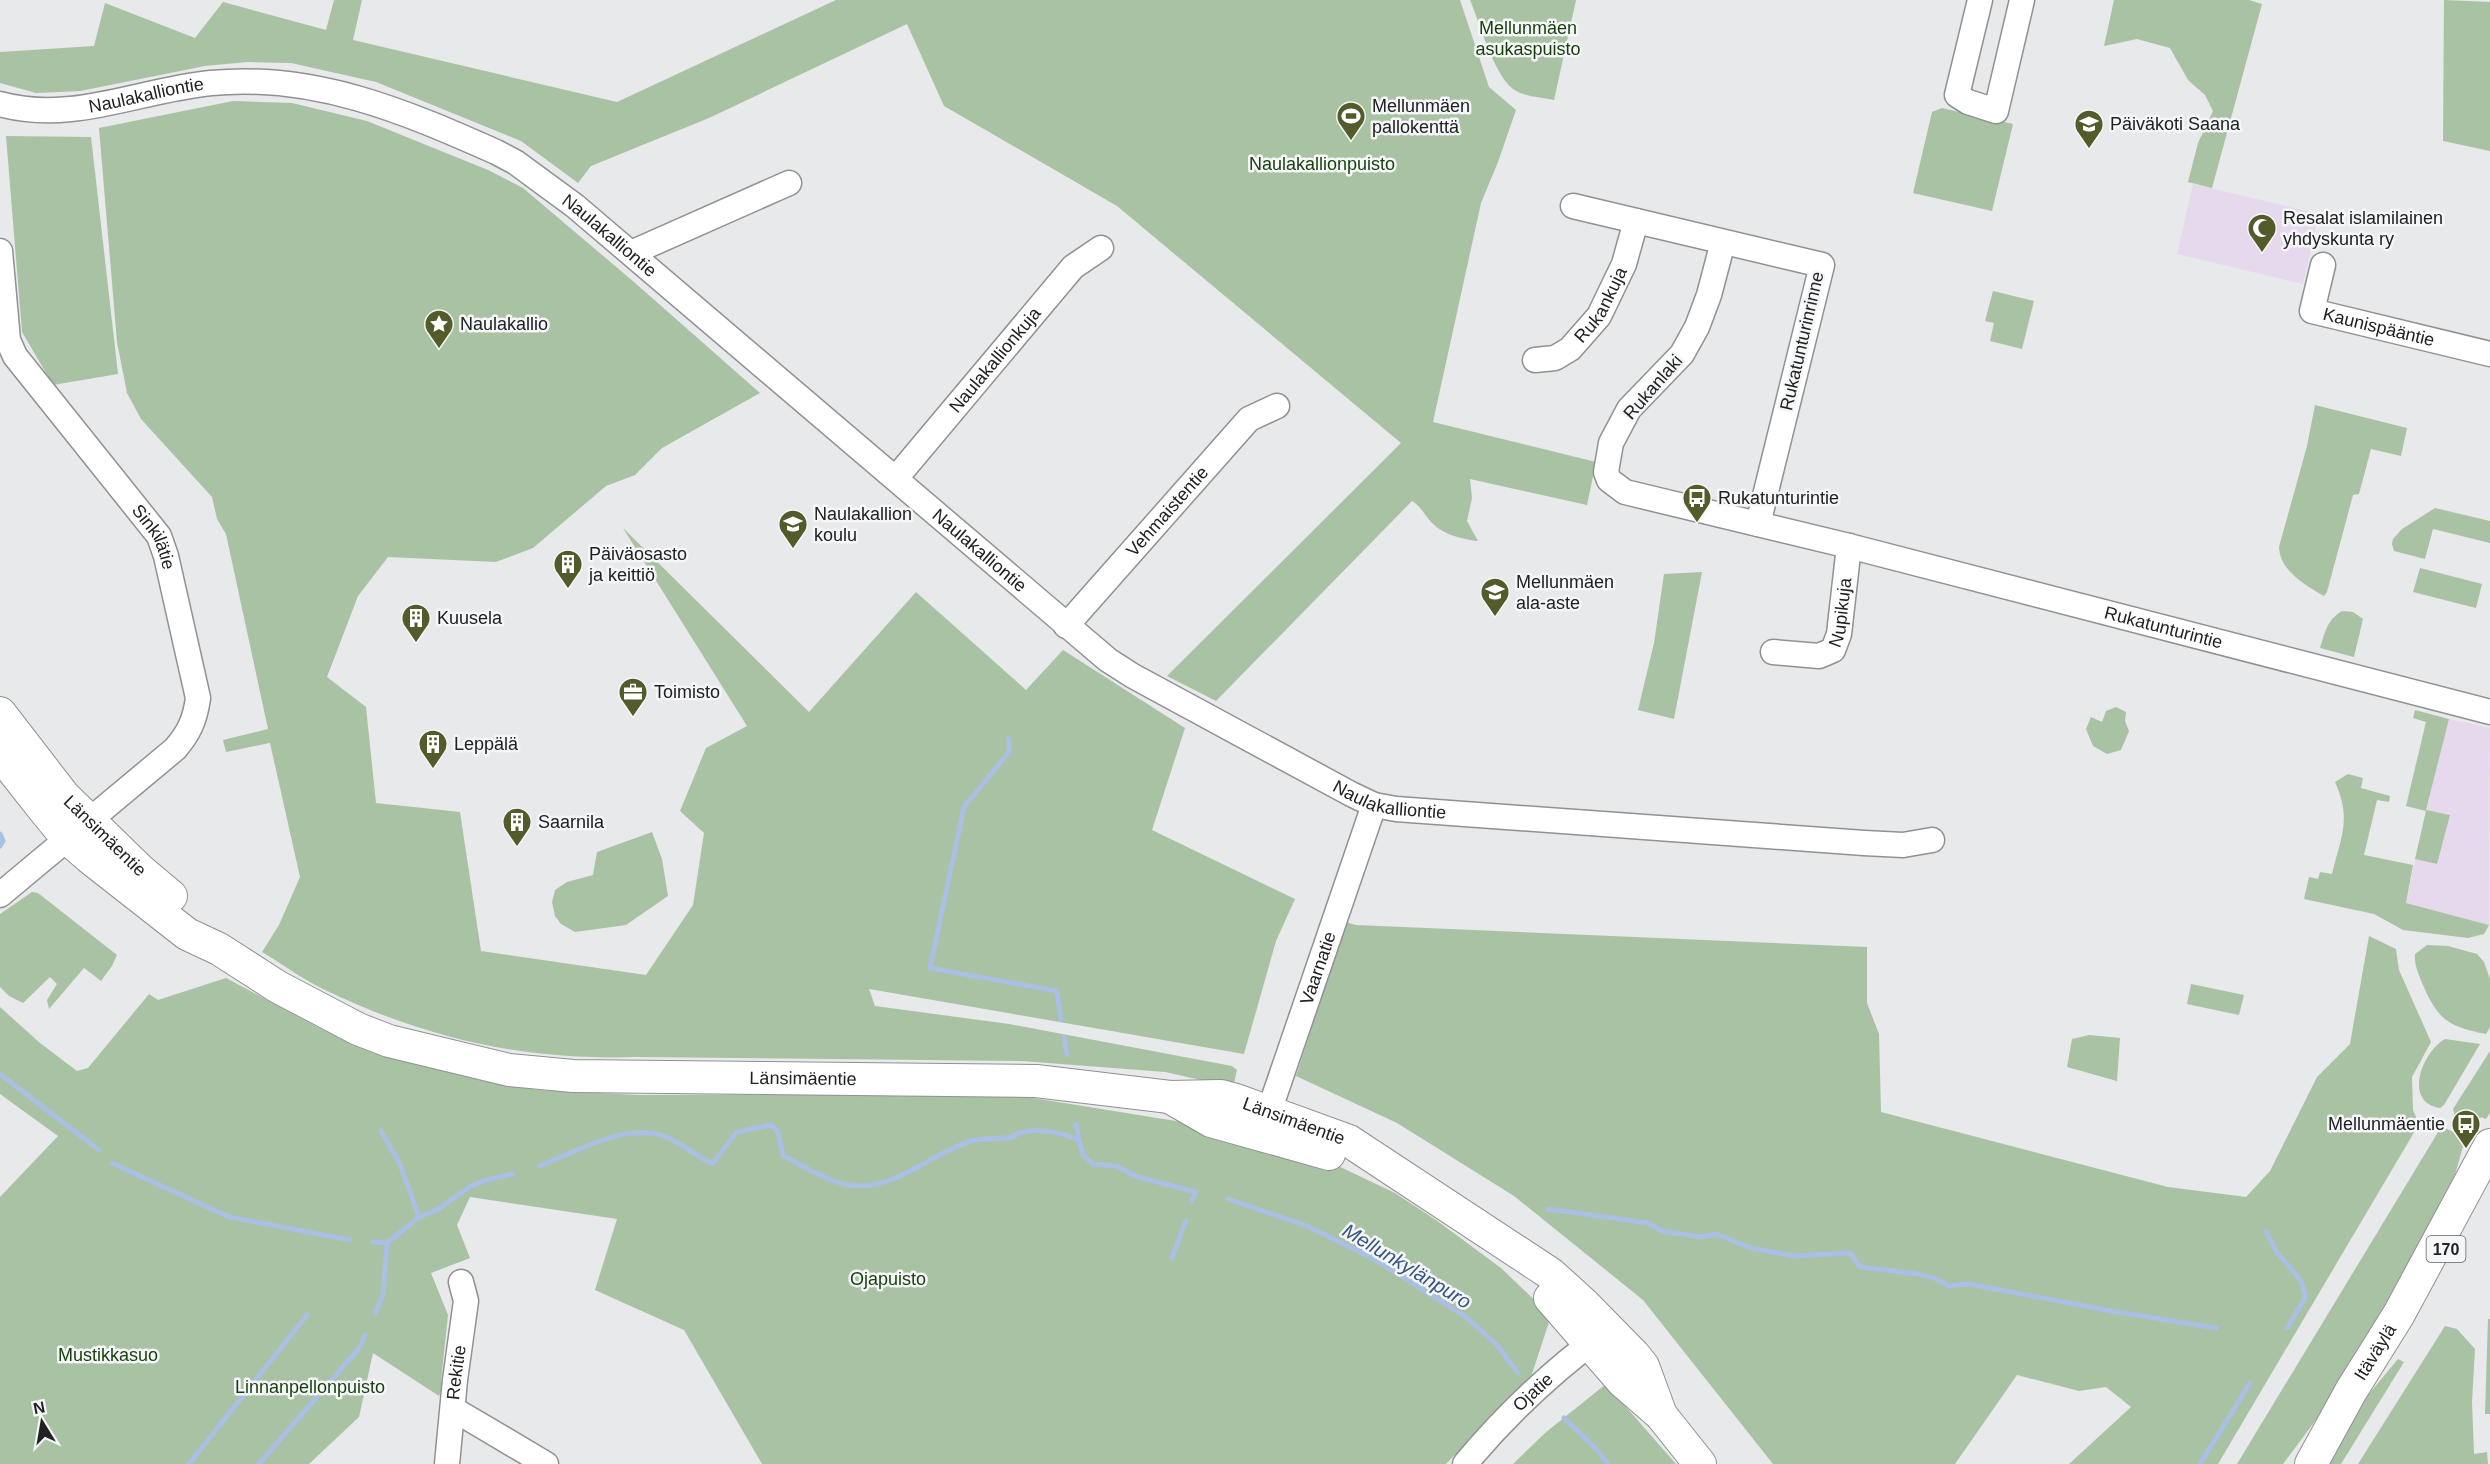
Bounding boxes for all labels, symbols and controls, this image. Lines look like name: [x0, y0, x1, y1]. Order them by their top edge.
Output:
park label: Mellunmäen asukaspuisto: [1475, 18, 1581, 59]
street label: Naulakalliontie: [87, 74, 205, 117]
place label: Mellunmäen pallokenttä: [1372, 96, 1470, 137]
sports icon: Mellunmäen pallokenttä: [1335, 100, 1367, 142]
school or university icon: Päiväkoti Saana: [2073, 108, 2105, 150]
place label: Päiväkoti Saana: [2110, 114, 2241, 134]
park label: Naulakallionpuisto: [1249, 154, 1395, 174]
street label: Naulakalliontie: [558, 190, 661, 281]
place label: Resalat islamilainen yhdyskunta ry: [2283, 208, 2443, 249]
mosque icon: Resalat islamilainen yhdyskunta ry: [2246, 212, 2278, 254]
street label: Rukankuja: [1570, 263, 1631, 347]
street label: Rukatunturinrinne: [1776, 270, 1828, 412]
street label: Naulakallionkuja: [945, 303, 1045, 417]
street label: Kaunispääntie: [2321, 304, 2437, 350]
place icon: Naulakallio: [423, 308, 455, 350]
place label: Naulakallio: [460, 314, 548, 334]
street label: Rukanlaki: [1620, 351, 1686, 423]
street label: Vehmaistentie: [1122, 462, 1212, 560]
bus stop icon: Rukatunturintie: [1681, 482, 1713, 524]
place label: Rukatunturintie: [1718, 488, 1839, 508]
street label: Sinkilätie: [128, 501, 179, 571]
place label: Naulakallion koulu: [814, 504, 912, 545]
street label: Naulakalliontie: [928, 505, 1030, 596]
school or university icon: Naulakallion koulu: [777, 508, 809, 550]
place label: Päiväosasto ja keittiö: [588, 544, 687, 585]
building icon: Päiväosasto ja keittiö: [552, 548, 584, 590]
place label: Mellunmäen ala-aste: [1516, 572, 1614, 613]
school or university icon: Mellunmäen ala-aste: [1479, 576, 1511, 618]
street label: Nupikuja: [1825, 576, 1855, 650]
building icon: Kuusela: [400, 602, 432, 644]
street label: Rukatunturintie: [2102, 603, 2225, 652]
place label: Kuusela: [437, 608, 503, 628]
office icon: Toimisto: [617, 676, 649, 718]
place label: Toimisto: [654, 682, 720, 702]
building icon: Leppälä: [417, 728, 449, 770]
place label: Leppälä: [454, 734, 519, 754]
street label: Naulakalliontie: [1330, 776, 1447, 823]
street label: Länsimäentie: [60, 791, 150, 880]
building icon: Saarnila: [501, 806, 533, 848]
place label: Saarnila: [538, 812, 605, 832]
street label: Vaarnatie: [1296, 929, 1340, 1007]
street label: Länsimäentie: [749, 1068, 857, 1089]
street label: Länsimäentie: [1240, 1093, 1348, 1149]
bus stop icon: Mellunmäentie: [2450, 1108, 2482, 1150]
place label: Mellunmäentie: [2328, 1114, 2445, 1134]
water label: Mellunkylänpuro: [1339, 1219, 1475, 1313]
road number: 170: [2426, 1236, 2466, 1262]
park label: Ojapuisto: [850, 1269, 926, 1289]
street label: Itäväylä: [2350, 1320, 2401, 1384]
street label: Rekitie: [443, 1344, 470, 1401]
park label: Mustikkasuo: [58, 1345, 158, 1365]
street label: Ojatie: [1509, 1369, 1557, 1415]
park label: Linnanpellonpuisto: [235, 1377, 385, 1397]
north arrow: [12, 1392, 72, 1452]
text: N: [32, 1398, 47, 1417]

